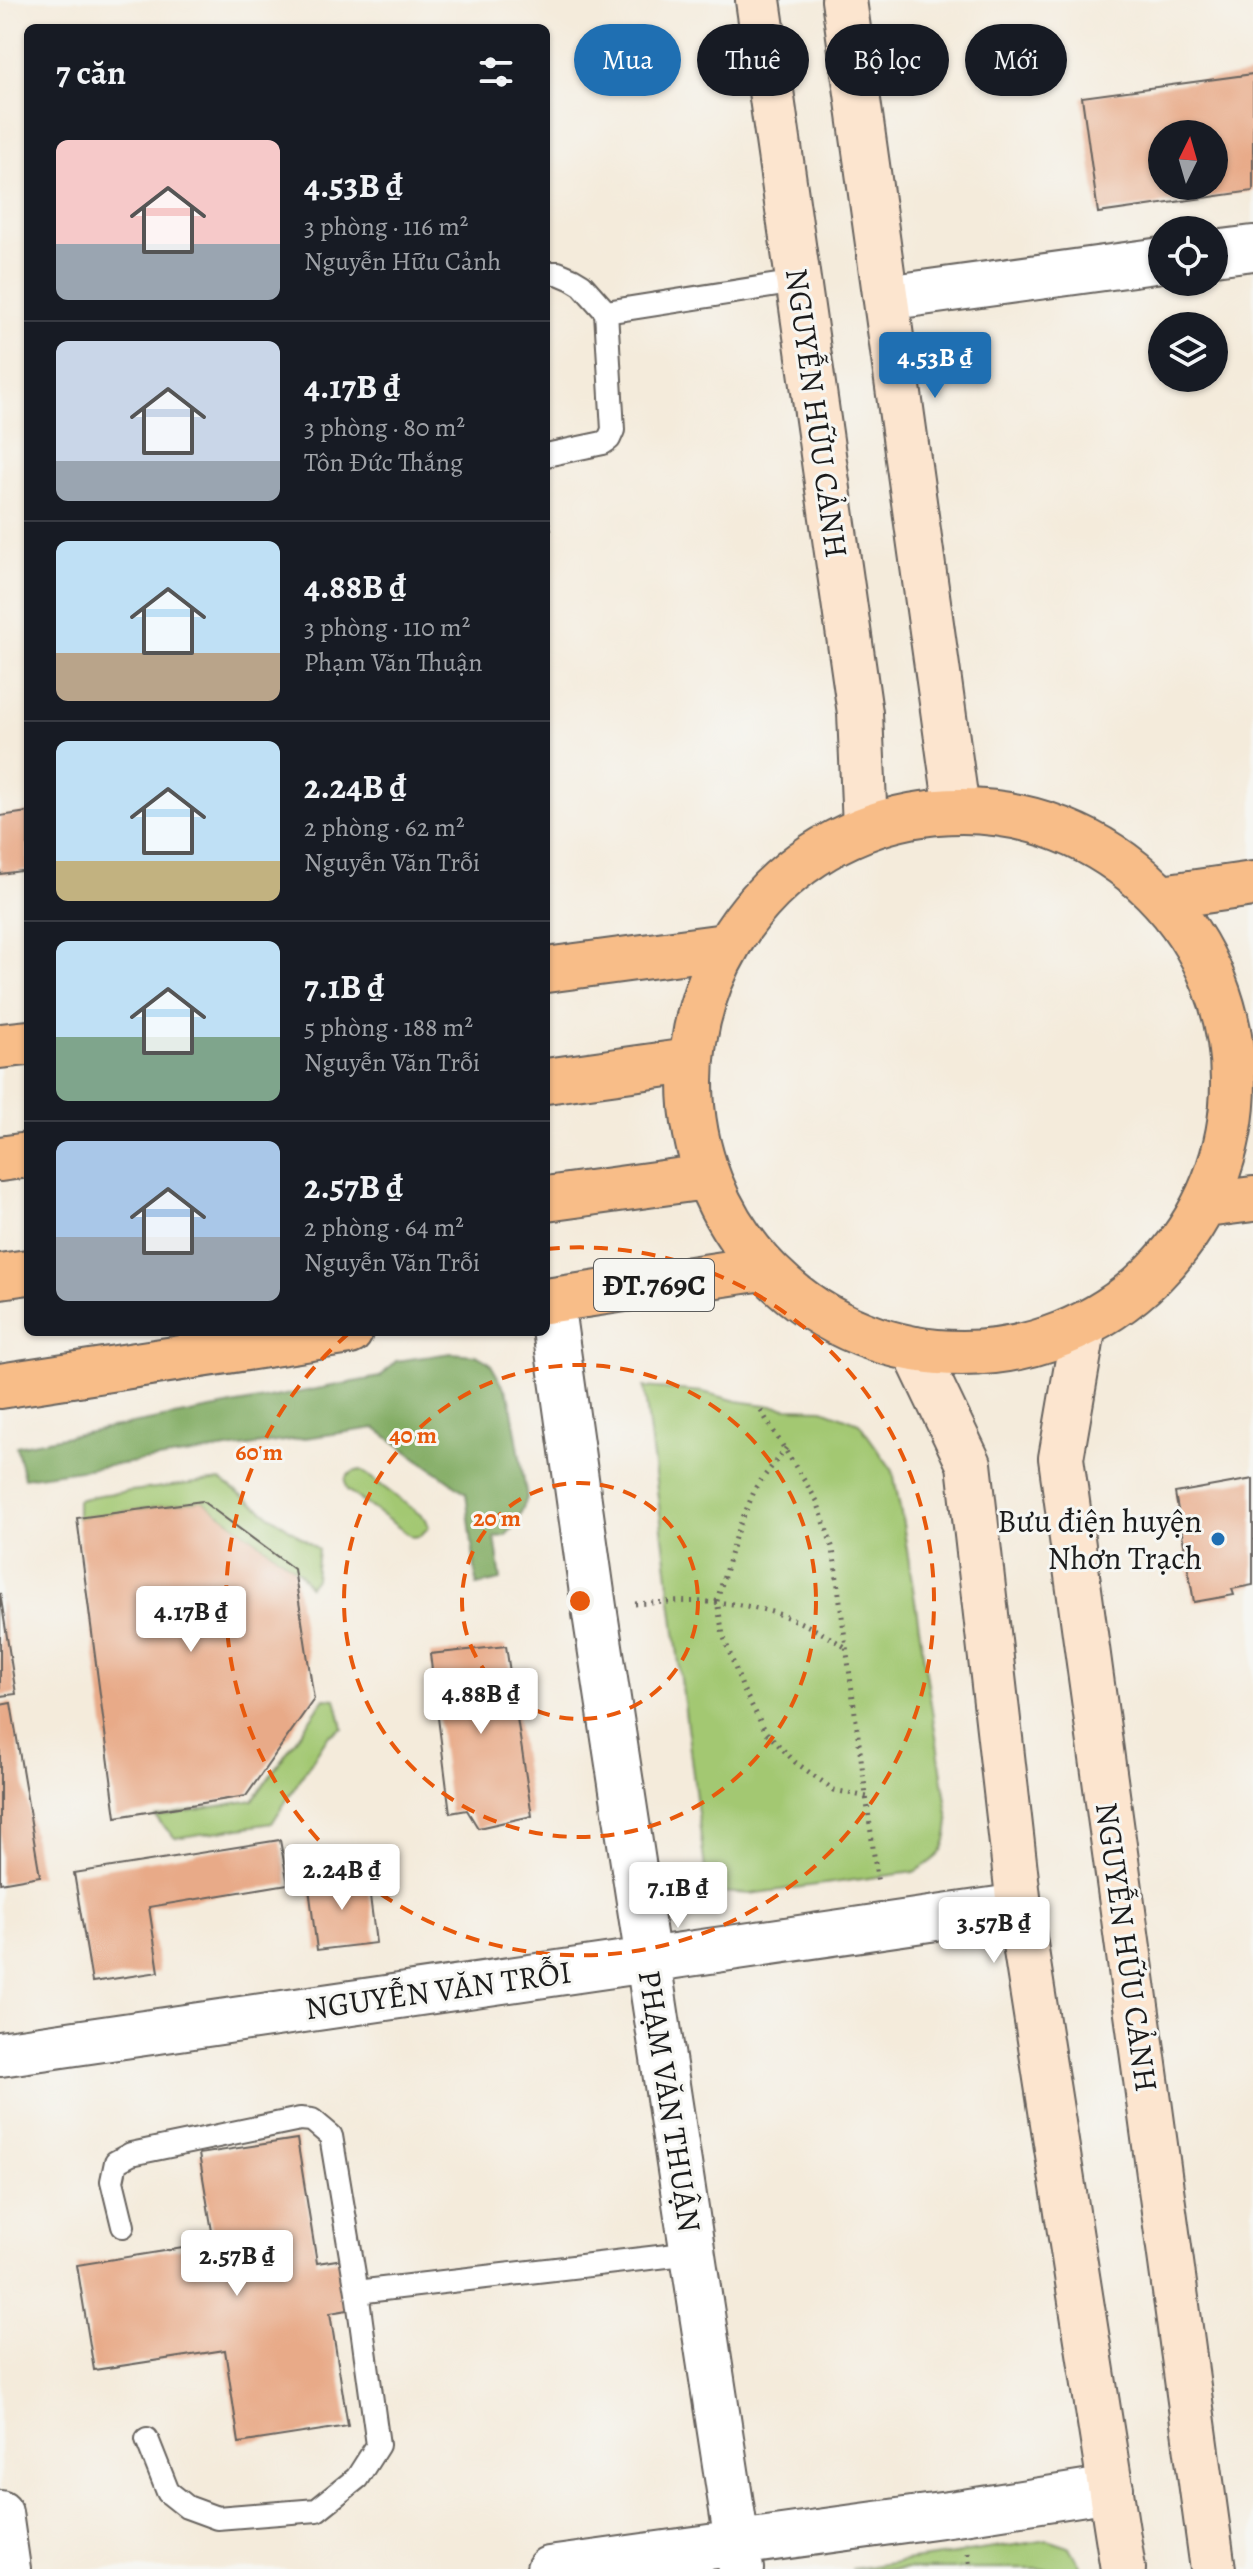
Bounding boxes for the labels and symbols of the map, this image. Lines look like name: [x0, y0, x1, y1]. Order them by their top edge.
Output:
north arrow: [1148, 120, 1228, 200]
street label: NGUYỄN HỮU CẢNH: [775, 265, 859, 561]
pin: 4.53B ₫: [861, 332, 1009, 400]
road number: ĐT.769C: [594, 1259, 714, 1311]
text: 40 m: [389, 1419, 437, 1451]
text: 60 m: [235, 1436, 283, 1468]
place label: Bưu điện huyện Nhơn Trạch: [997, 1499, 1202, 1580]
text: 20 m: [473, 1502, 521, 1534]
marker: Bưu điện huyện Nhơn Trạch: [1209, 1530, 1227, 1548]
pin: 4.17B ₫: [117, 1586, 265, 1654]
centre of rings: [566, 1587, 594, 1615]
pin: 4.88B ₫: [407, 1668, 555, 1736]
street label: NGUYỄN HỮU CẢNH: [1085, 1799, 1169, 2095]
pin: 2.24B ₫: [268, 1844, 416, 1912]
pin: 7.1B ₫: [613, 1862, 743, 1930]
pin: 3.57B ₫: [920, 1897, 1068, 1965]
street label: NGUYỄN VĂN TRỖI: [302, 1950, 574, 2030]
street label: PHẠM VĂN THUẬN: [628, 1967, 712, 2235]
pin: 2.57B ₫: [163, 2230, 311, 2298]

